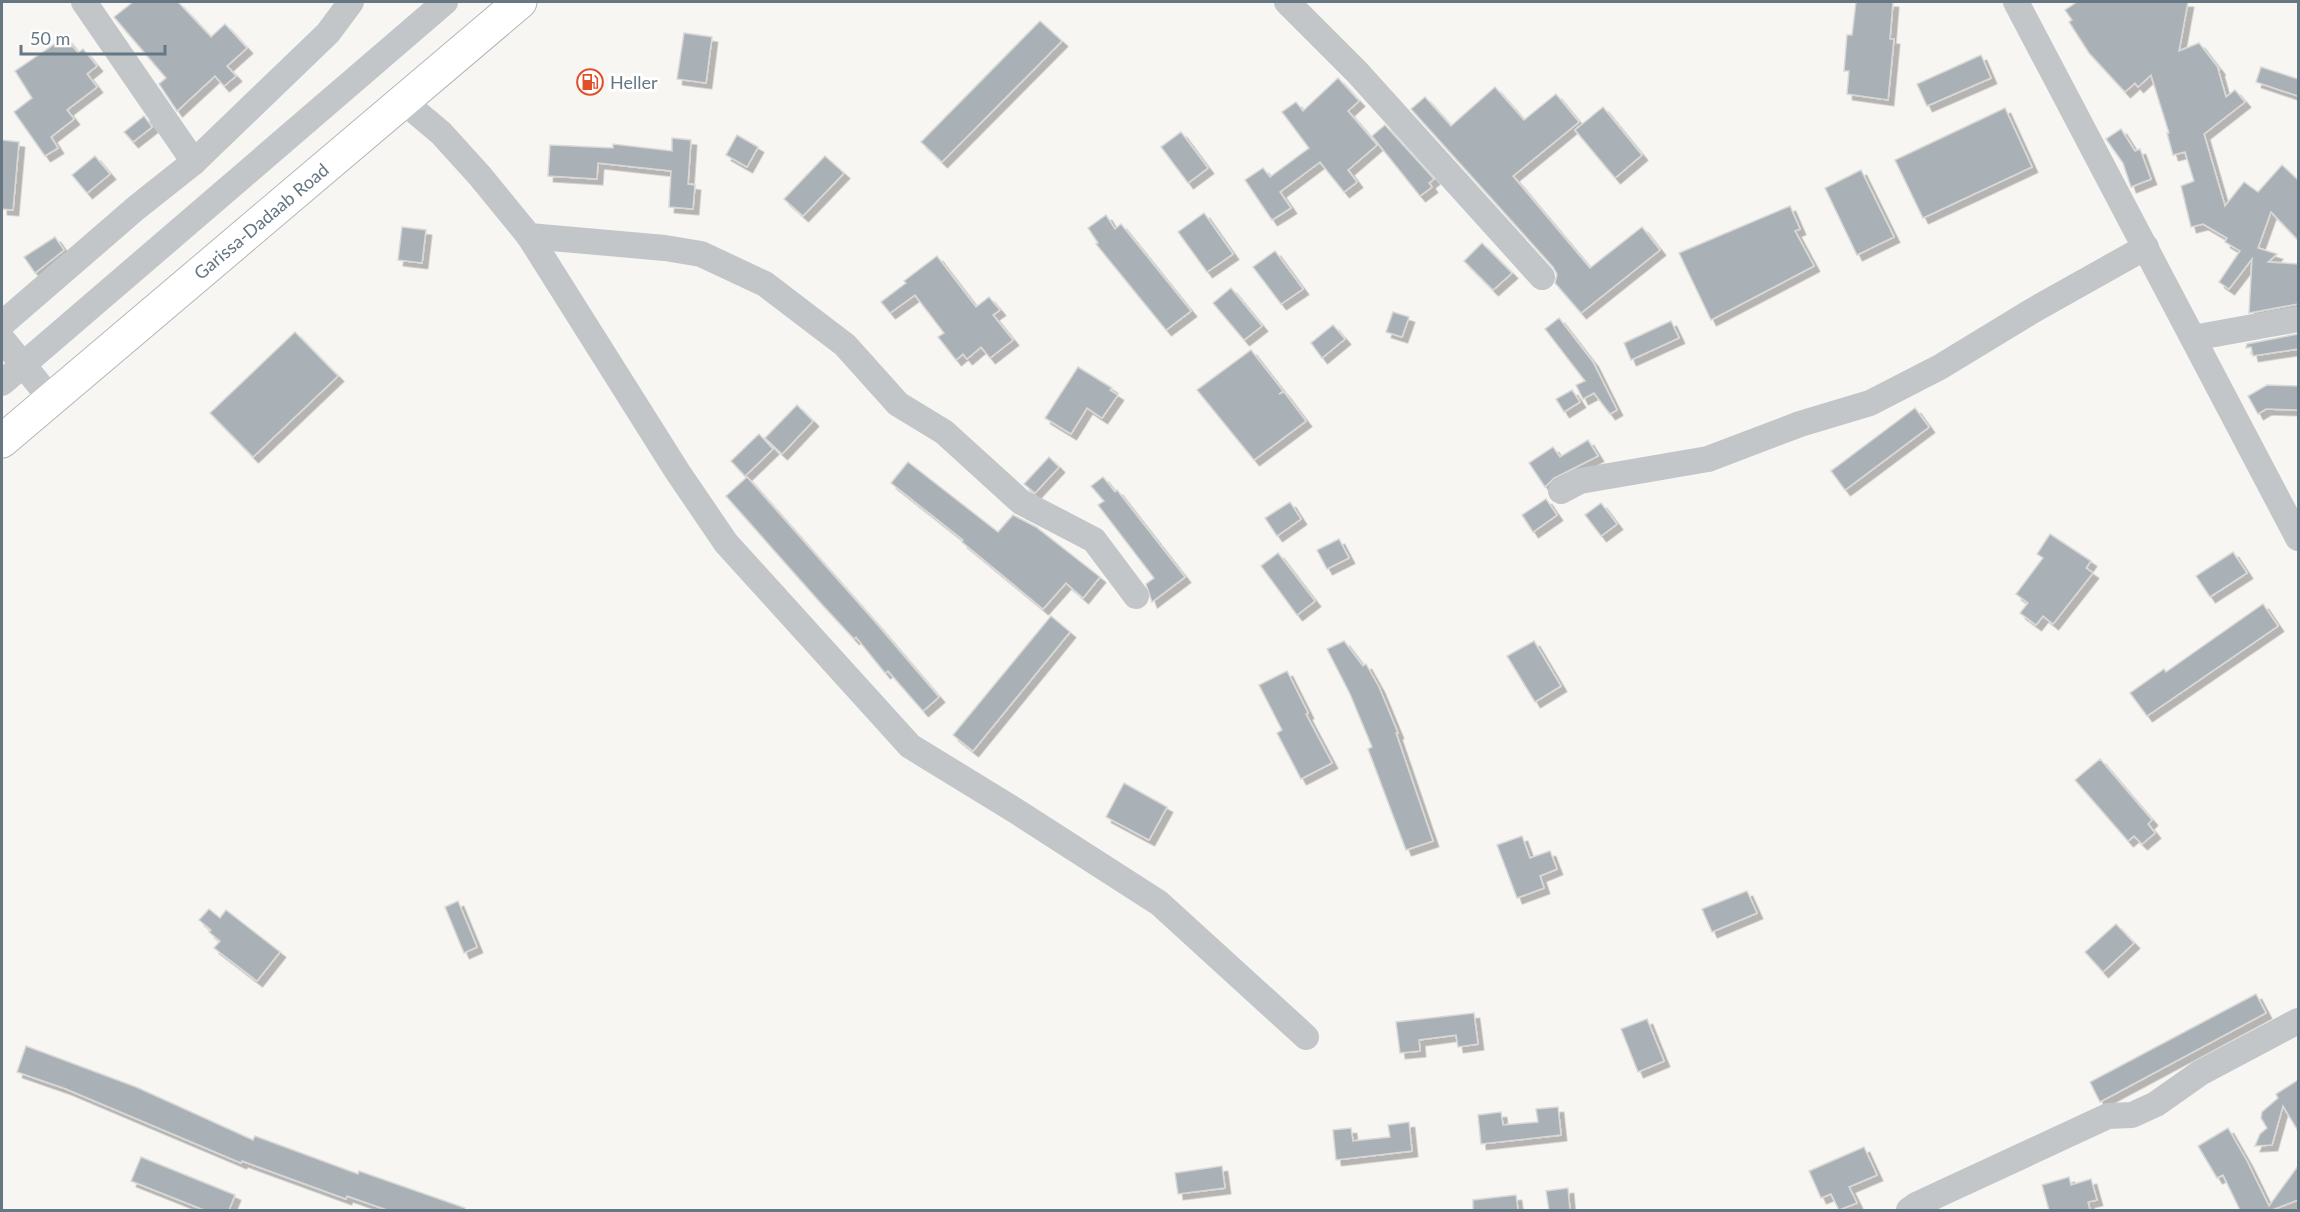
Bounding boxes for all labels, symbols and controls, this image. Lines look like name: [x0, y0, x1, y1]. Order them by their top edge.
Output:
scale bar: [21, 18, 165, 56]
text: 50 m: [30, 27, 70, 49]
fuel station icon: Heller: [575, 67, 605, 97]
place label: Heller: [610, 71, 658, 93]
street label: Garissa-Dadaab Road: [189, 158, 333, 284]

